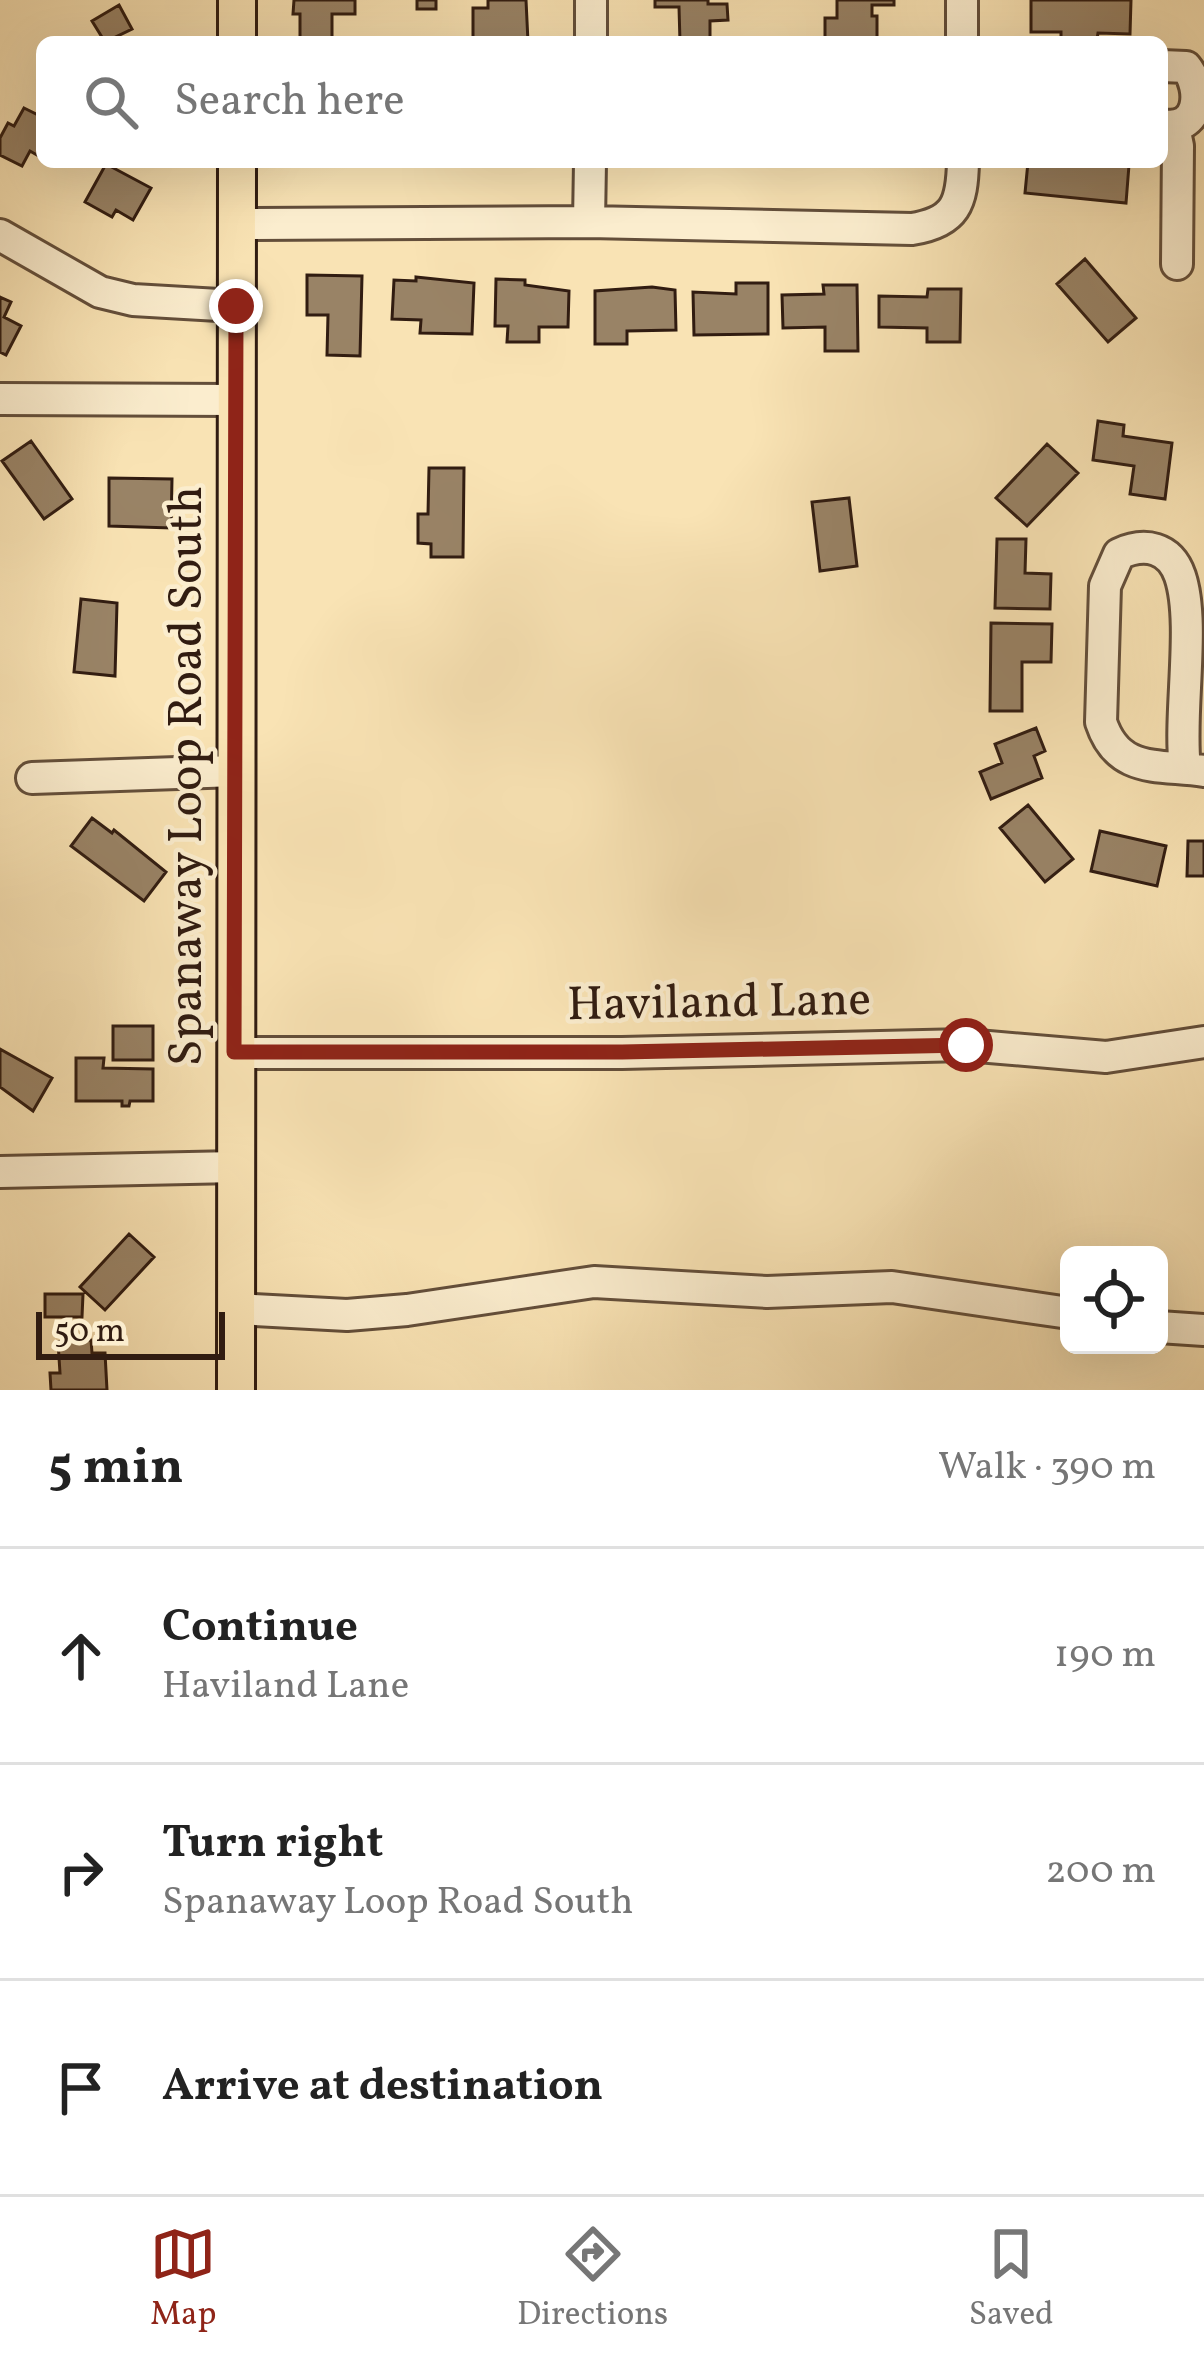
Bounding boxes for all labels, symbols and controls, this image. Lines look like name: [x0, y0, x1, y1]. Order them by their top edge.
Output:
search box: [36, 36, 1168, 168]
icon: search: [78, 69, 144, 135]
text: Search here: [174, 71, 405, 134]
route end: [209, 279, 263, 333]
street label: Spanaway Loop Road South: [155, 486, 222, 1066]
street label: Haviland Lane: [566, 968, 872, 1040]
route start: [939, 1018, 993, 1072]
map controls: [1060, 1246, 1168, 1354]
button: locate: [1060, 1246, 1168, 1354]
scale bar: [36, 1306, 225, 1359]
text: 50 m: [54, 1310, 125, 1356]
text: 5 min: [48, 1433, 184, 1504]
text: Walk · 390 m: [938, 1441, 1156, 1495]
text: Continue: [162, 1597, 358, 1660]
icon: ahead: [48, 1623, 114, 1689]
text: 190 m: [1054, 1629, 1156, 1683]
text: Haviland Lane: [162, 1660, 409, 1714]
text: Turn right: [162, 1813, 383, 1876]
icon: right: [48, 1839, 114, 1905]
text: 200 m: [1045, 1845, 1156, 1899]
text: Spanaway Loop Road South: [162, 1876, 634, 1930]
icon: arrive: [48, 2055, 114, 2121]
text: Arrive at destination: [162, 2056, 603, 2119]
tab: Map: [150, 2221, 216, 2339]
tab: Directions: [517, 2221, 668, 2339]
tab: Saved: [969, 2221, 1054, 2339]

